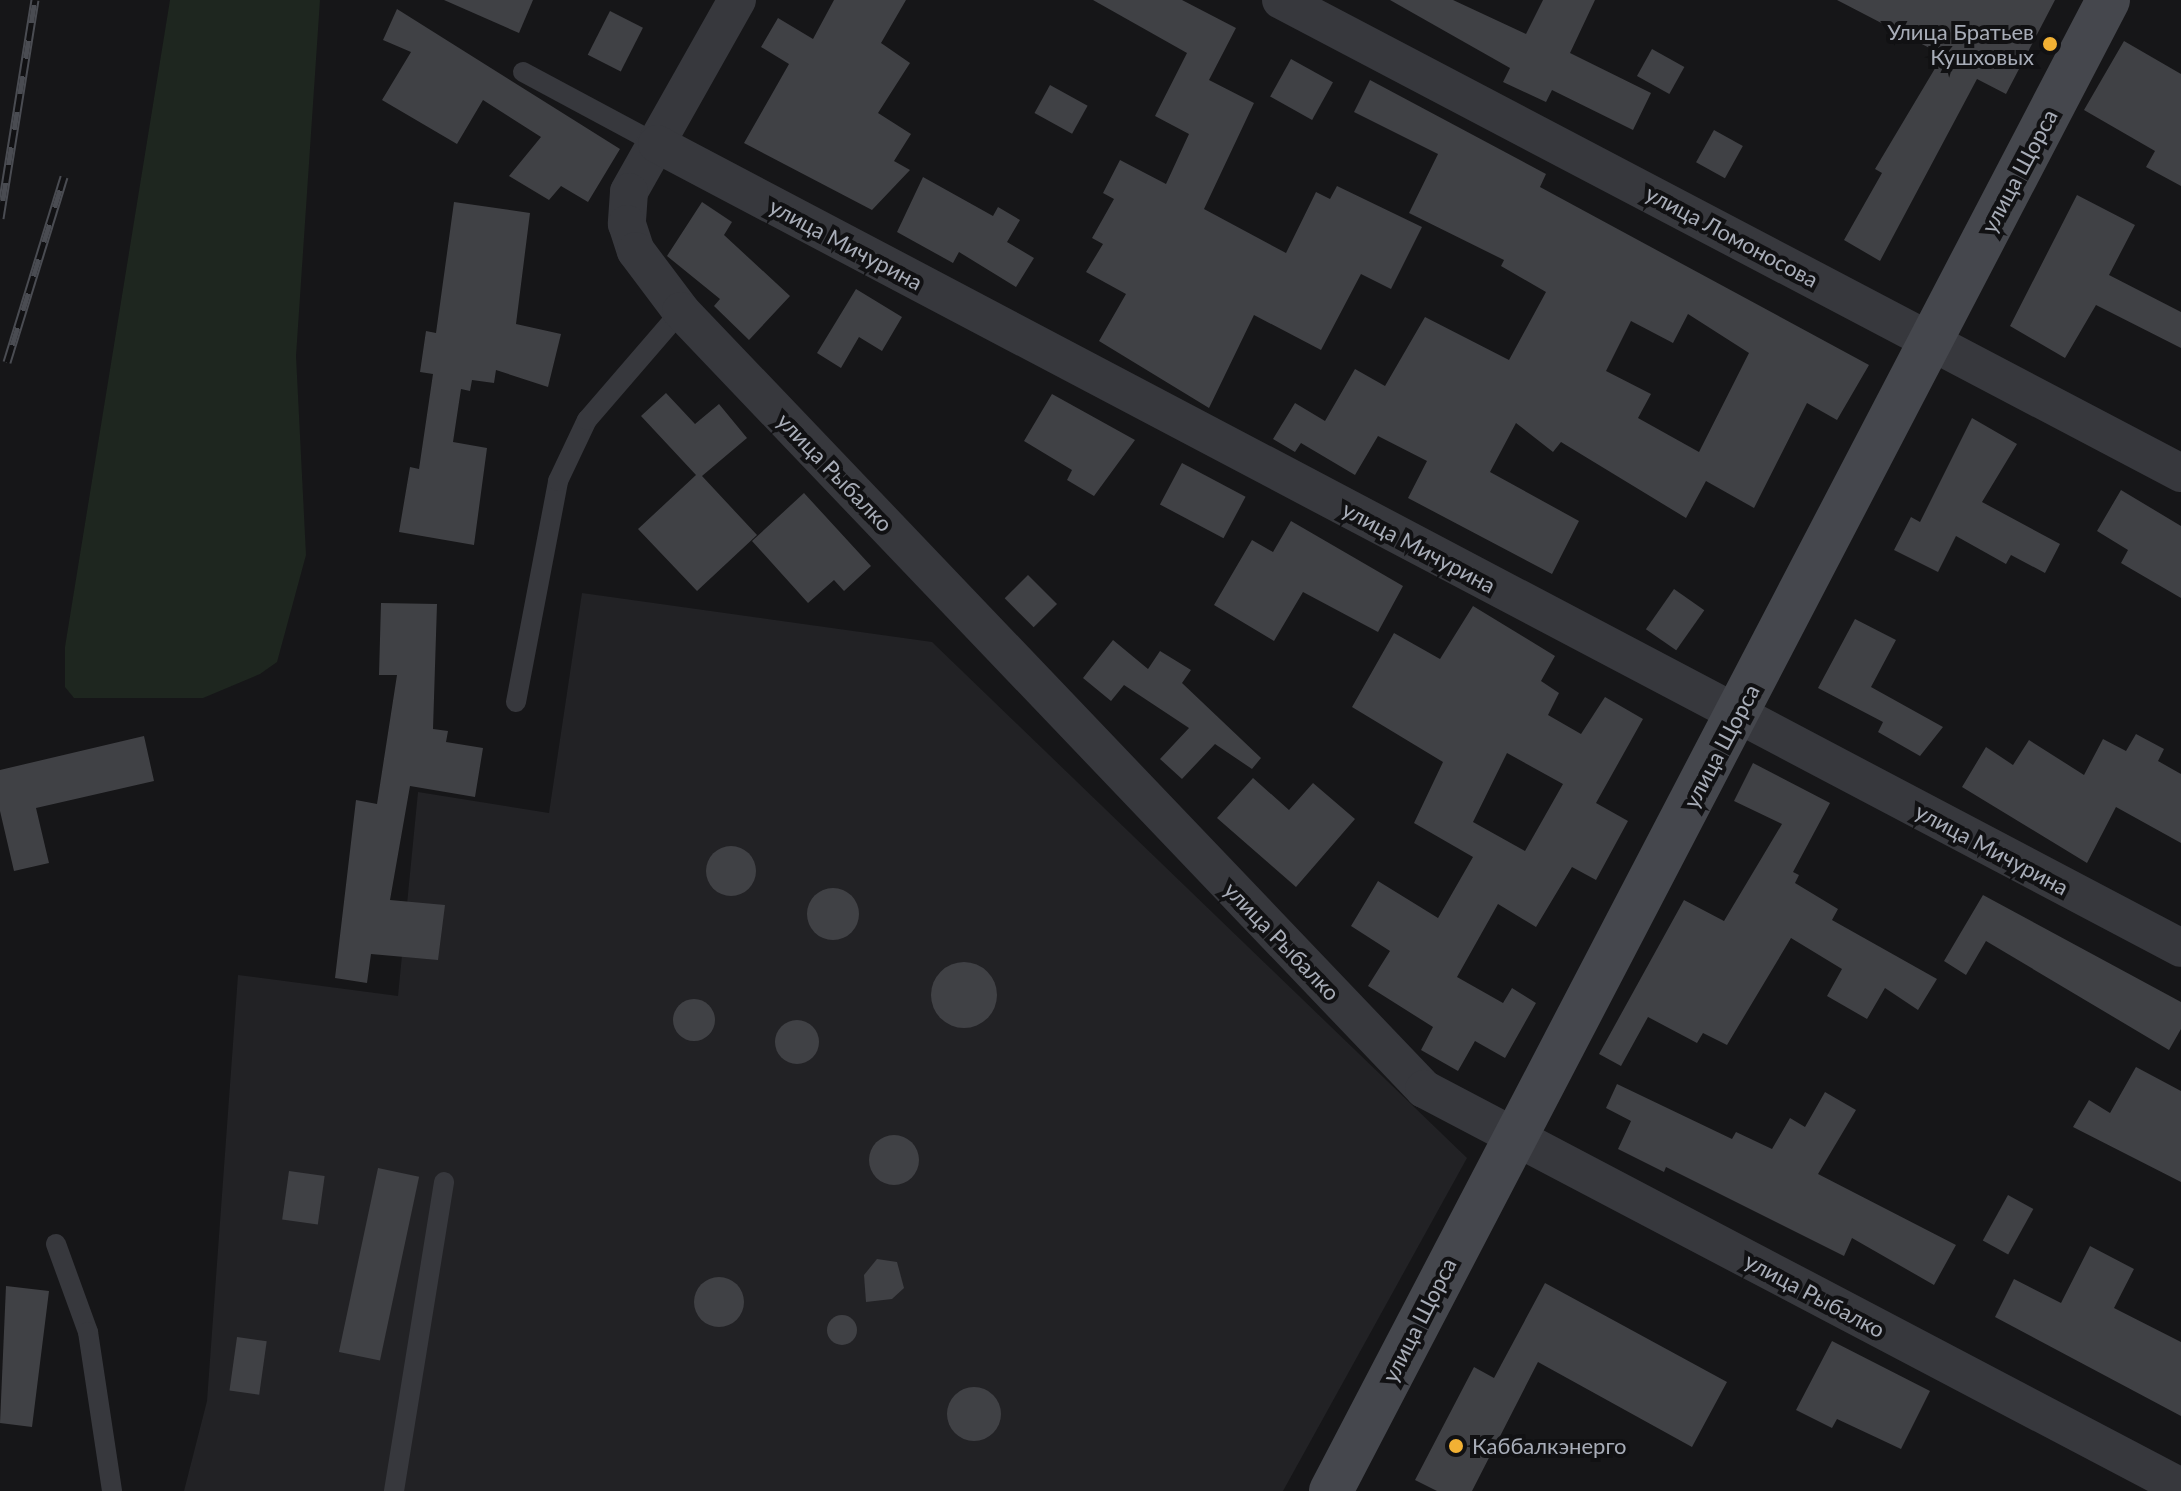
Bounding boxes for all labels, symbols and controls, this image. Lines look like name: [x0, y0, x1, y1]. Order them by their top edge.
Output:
place label: Улица Братьев Кушховых: [1887, 18, 2034, 70]
marker: Улица Братьев Кушховых: [2041, 35, 2059, 53]
street label: улица Щорса: [1975, 105, 2063, 237]
street label: улица Ломоносова: [1641, 179, 1823, 293]
street label: улица Мичурина: [765, 193, 927, 295]
street label: улица Рыбалко: [772, 407, 898, 537]
street label: улица Мичурина: [1338, 496, 1500, 598]
street label: улица Щорса: [1677, 680, 1765, 812]
street label: улица Мичурина: [1911, 798, 2073, 900]
street label: улица Рыбалко: [1219, 876, 1345, 1006]
street label: улица Рыбалко: [1741, 1247, 1889, 1343]
street label: улица Щорса: [1376, 1253, 1462, 1387]
place label: Каббалкэнерго: [1472, 1433, 1626, 1459]
marker: Каббалкэнерго: [1447, 1437, 1465, 1455]

